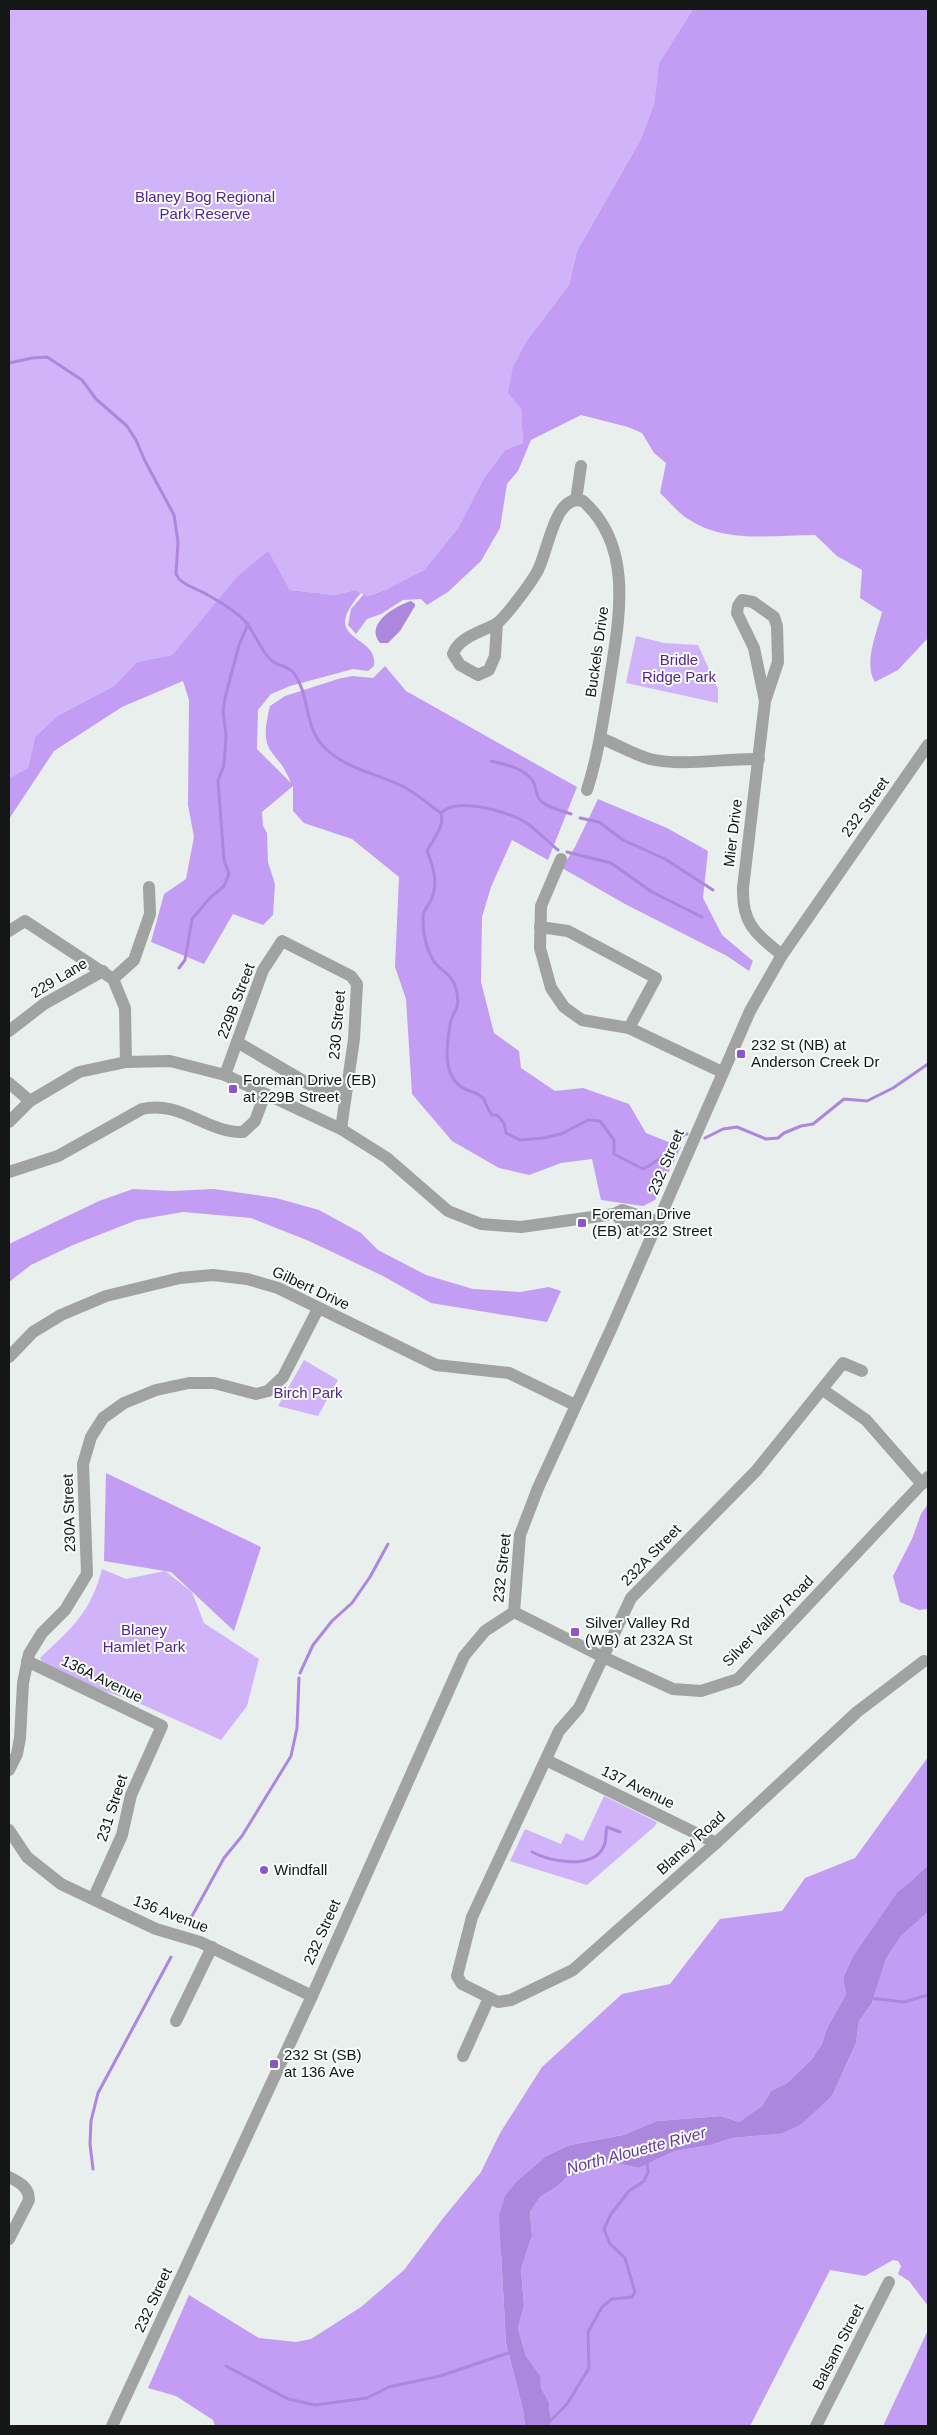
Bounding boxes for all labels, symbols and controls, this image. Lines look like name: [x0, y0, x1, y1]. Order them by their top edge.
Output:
park label: Blaney Bog Regional Park Reserve: [135, 188, 275, 222]
street label: Buckels Drive: [582, 605, 611, 699]
park label: Bridle Ridge Park: [642, 651, 717, 685]
street label: 232 Street: [837, 773, 892, 840]
street label: Mier Drive: [720, 798, 745, 868]
street label: 229 Lane: [28, 954, 90, 1001]
street label: 229B Street: [213, 960, 258, 1041]
street label: 230 Street: [325, 989, 348, 1060]
place label: 232 St (NB) at Anderson Creek Dr: [751, 1036, 879, 1070]
marker: 232 St (NB) at Anderson Creek Dr: [735, 1048, 747, 1060]
place label: Foreman Drive (EB) at 229B Street: [243, 1071, 376, 1105]
marker: Foreman Drive (EB) at 229B Street: [227, 1083, 239, 1095]
street label: 232 Street: [644, 1126, 687, 1197]
place label: Foreman Drive (EB) at 232 Street: [592, 1205, 713, 1239]
marker: Foreman Drive (EB) at 232 Street: [576, 1217, 588, 1229]
street label: Gilbert Drive: [270, 1262, 353, 1313]
park label: Birch Park: [273, 1384, 343, 1401]
street label: 230A Street: [59, 1473, 78, 1552]
street label: 232A Street: [617, 1520, 685, 1589]
street label: 232 Street: [489, 1532, 514, 1603]
street label: Silver Valley Road: [719, 1572, 817, 1670]
place label: Silver Valley Rd (WB) at 232A St: [585, 1614, 693, 1648]
park label: Blaney Hamlet Park: [103, 1621, 186, 1655]
marker: Silver Valley Rd (WB) at 232A St: [569, 1626, 581, 1638]
street label: 136A Avenue: [59, 1652, 146, 1706]
street label: 137 Avenue: [599, 1762, 677, 1812]
street label: 231 Street: [93, 1772, 131, 1843]
street label: Blaney Road: [653, 1808, 728, 1878]
place label: Windfall: [274, 1861, 327, 1878]
marker: Windfall: [258, 1864, 270, 1876]
street label: 136 Avenue: [131, 1891, 211, 1936]
street label: 232 Street: [300, 1896, 344, 1967]
place label: 232 St (SB) at 136 Ave: [284, 2046, 362, 2080]
marker: 232 St (SB) at 136 Ave: [268, 2058, 280, 2070]
water label: North Alouette River: [565, 2124, 708, 2177]
street label: 232 Street: [130, 2264, 175, 2335]
street label: Balsam Street: [809, 2300, 867, 2393]

